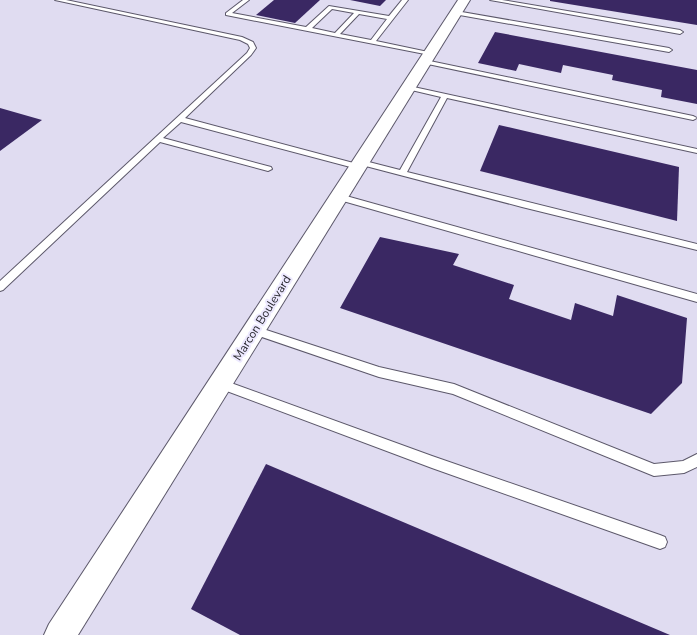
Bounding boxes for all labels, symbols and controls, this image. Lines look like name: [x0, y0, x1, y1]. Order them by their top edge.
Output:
street label: Marcon Boulevard: [229, 272, 295, 364]

